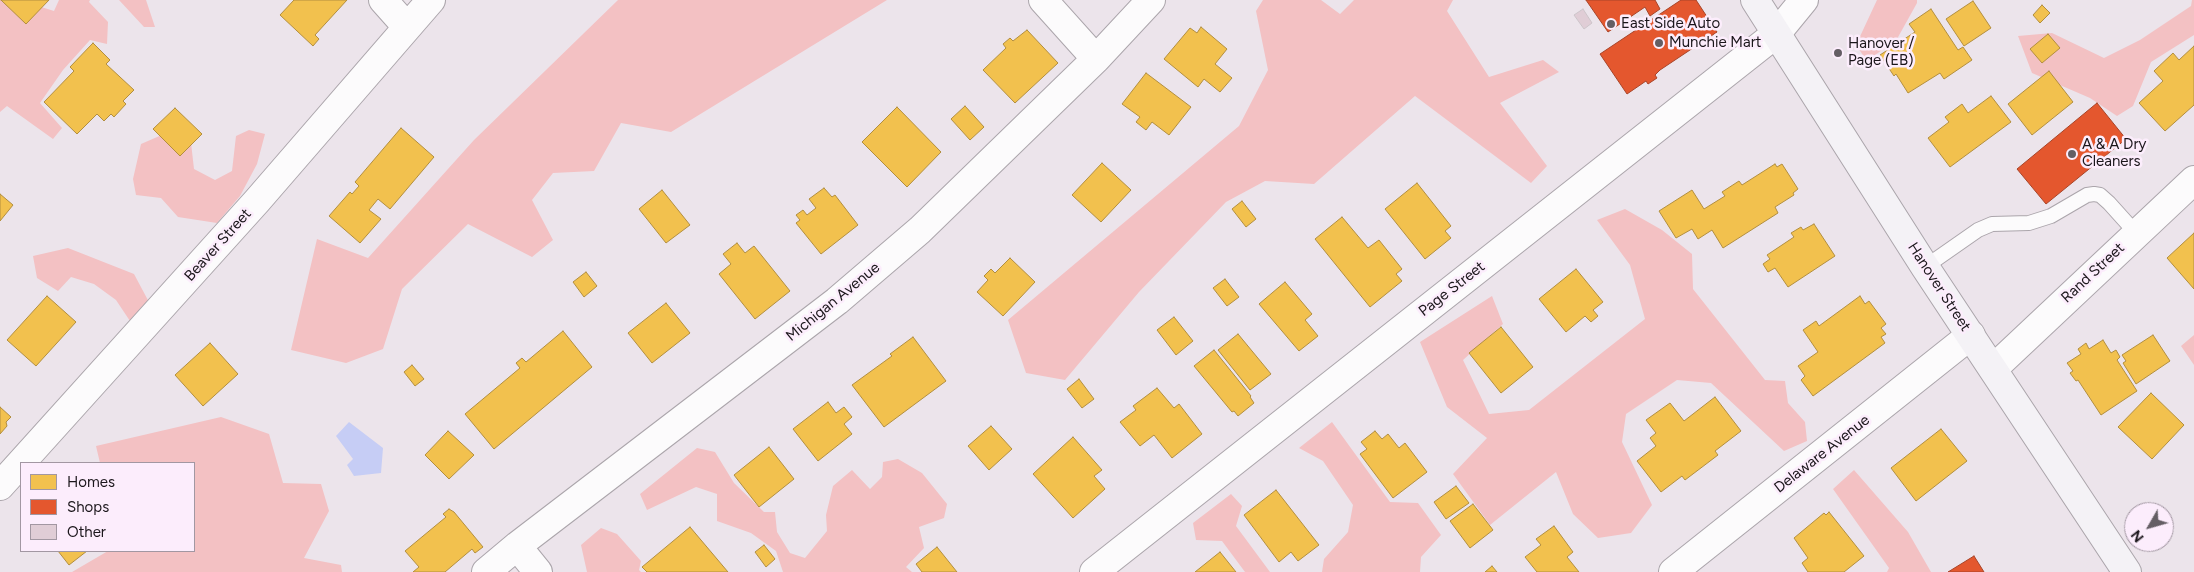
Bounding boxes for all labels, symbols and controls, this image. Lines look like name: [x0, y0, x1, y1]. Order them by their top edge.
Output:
place label: East Side Auto: [1621, 15, 1720, 33]
marker: East Side Auto: [1605, 18, 1617, 30]
place label: Munchie Mart: [1669, 34, 1761, 52]
place label: Hanover / Page (EB): [1848, 35, 1914, 70]
marker: Munchie Mart: [1653, 37, 1665, 49]
marker: Hanover / Page (EB): [1832, 47, 1844, 59]
place label: A & A Dry Cleaners: [2082, 136, 2146, 171]
marker: A & A Dry Cleaners: [2066, 148, 2078, 160]
street label: Beaver Street: [181, 205, 255, 285]
street label: Hanover Street: [1904, 239, 1974, 335]
street label: Rand Street: [2058, 239, 2128, 307]
street label: Page Street: [1415, 258, 1489, 320]
street label: Michigan Avenue: [782, 259, 884, 345]
street label: Delaware Avenue: [1771, 411, 1873, 497]
legend: [20, 462, 195, 552]
text: Homes: [67, 473, 115, 491]
text: Shops: [67, 498, 109, 516]
north arrow: [2124, 502, 2174, 552]
text: Other: [67, 523, 106, 541]
text: N: [2128, 526, 2148, 545]

